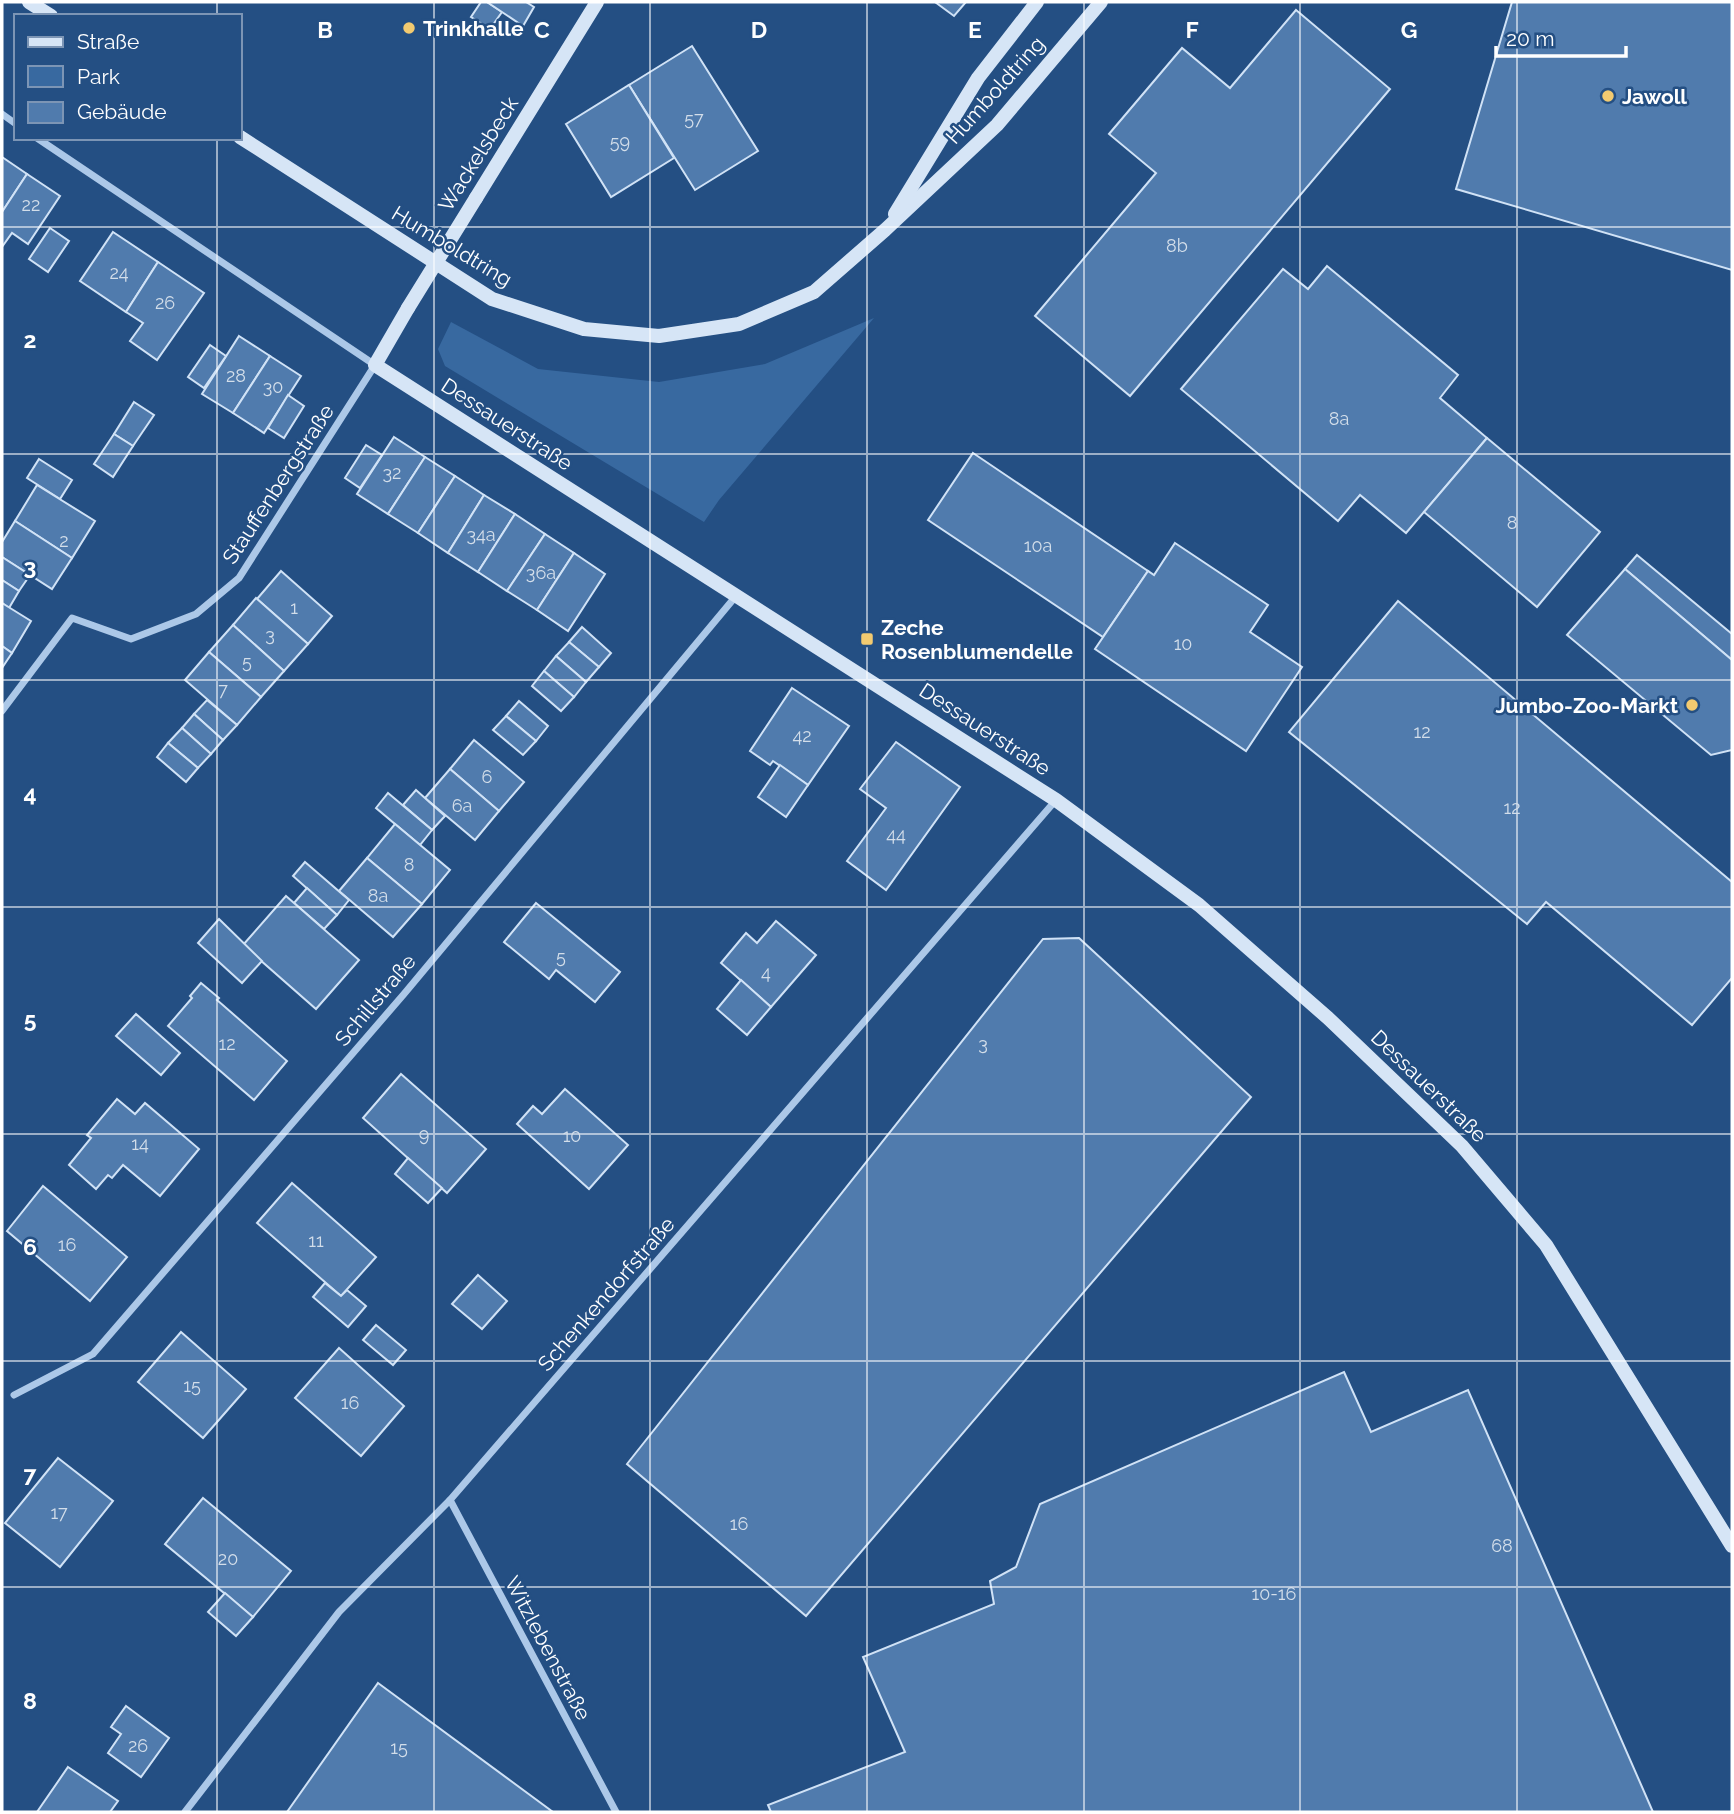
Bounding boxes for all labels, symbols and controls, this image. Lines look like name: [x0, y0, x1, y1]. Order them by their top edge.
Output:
legend: [14, 14, 242, 140]
scale bar: [1496, 14, 1626, 58]
text: B: [317, 16, 333, 43]
place label: Trinkhalle: [423, 16, 524, 41]
text: C: [534, 16, 550, 43]
text: D: [751, 16, 767, 43]
text: E: [968, 16, 982, 43]
text: F: [1185, 16, 1199, 43]
text: G: [1401, 16, 1417, 43]
marker: Trinkhalle: [401, 20, 417, 36]
text: 20 m: [1506, 26, 1554, 51]
text: Straße: [77, 29, 139, 54]
street label: Humboldtring: [940, 31, 1050, 149]
text: Park: [77, 64, 120, 89]
place label: Jawoll: [1622, 84, 1687, 109]
marker: Jawoll: [1600, 88, 1616, 104]
street label: Wackelsbeck: [433, 92, 523, 216]
text: Gebäude: [77, 99, 167, 124]
house number: 57: [684, 108, 704, 129]
house number: 59: [610, 131, 630, 152]
house number: 22: [22, 194, 40, 215]
street label: Humboldtring: [387, 200, 517, 292]
house number: 8b: [1166, 235, 1188, 256]
house number: 24: [109, 262, 129, 283]
house number: 26: [155, 292, 175, 313]
text: 2: [24, 326, 36, 353]
house number: 28: [226, 365, 246, 386]
street label: Dessauerstraße: [437, 372, 577, 476]
house number: 30: [263, 376, 283, 397]
street label: Stauffenbergstraße: [217, 400, 339, 568]
house number: 8a: [1329, 408, 1349, 429]
house number: 32: [383, 462, 402, 483]
house number: 8: [1507, 512, 1517, 533]
house number: 34a: [466, 524, 496, 545]
house number: 2: [59, 530, 69, 551]
house number: 10a: [1024, 535, 1052, 556]
text: 3: [24, 553, 36, 580]
house number: 36a: [526, 562, 556, 583]
house number: 1: [290, 597, 298, 618]
place label: Zeche Rosenblumendelle: [881, 615, 1073, 664]
house number: 3: [265, 624, 275, 645]
marker: Zeche Rosenblumendelle: [859, 631, 875, 647]
house number: 10: [1174, 633, 1192, 654]
house number: 5: [242, 651, 252, 672]
street label: Dessauerstraße: [915, 677, 1055, 781]
house number: 7: [218, 679, 228, 700]
place label: Jumbo-Zoo-Markt: [1495, 693, 1678, 718]
marker: Jumbo-Zoo-Markt: [1684, 697, 1700, 713]
house number: 12: [1413, 721, 1431, 742]
house number: 42: [792, 725, 812, 746]
house number: 6: [482, 766, 493, 787]
text: 4: [23, 780, 37, 807]
house number: 6a: [452, 795, 472, 816]
house number: 12: [1503, 797, 1521, 818]
house number: 44: [886, 824, 906, 845]
house number: 8: [404, 854, 414, 875]
house number: 8a: [368, 885, 388, 906]
house number: 5: [556, 946, 566, 967]
street label: Schillstraße: [329, 949, 421, 1051]
house number: 4: [761, 962, 771, 983]
text: 5: [24, 1006, 37, 1033]
street label: Dessauerstraße: [1366, 1025, 1492, 1147]
house number: 12: [218, 1033, 236, 1054]
house number: 3: [978, 1033, 988, 1054]
house number: 9: [419, 1124, 429, 1145]
house number: 10: [563, 1125, 581, 1146]
house number: 14: [131, 1133, 149, 1154]
street label: Schenkendorfstraße: [532, 1212, 680, 1376]
house number: 11: [308, 1230, 324, 1251]
text: 6: [23, 1233, 37, 1260]
house number: 16: [58, 1234, 76, 1255]
house number: 15: [183, 1375, 201, 1396]
house number: 16: [341, 1392, 359, 1413]
text: 7: [24, 1460, 37, 1487]
house number: 17: [50, 1502, 68, 1523]
house number: 16: [730, 1513, 748, 1534]
house number: 68: [1491, 1535, 1513, 1556]
house number: 20: [218, 1548, 238, 1569]
street label: Witzlebenstraße: [500, 1572, 596, 1724]
house number: 10-16: [1252, 1583, 1297, 1604]
text: 8: [23, 1687, 37, 1714]
house number: 26: [128, 1735, 148, 1756]
house number: 15: [390, 1737, 408, 1758]

